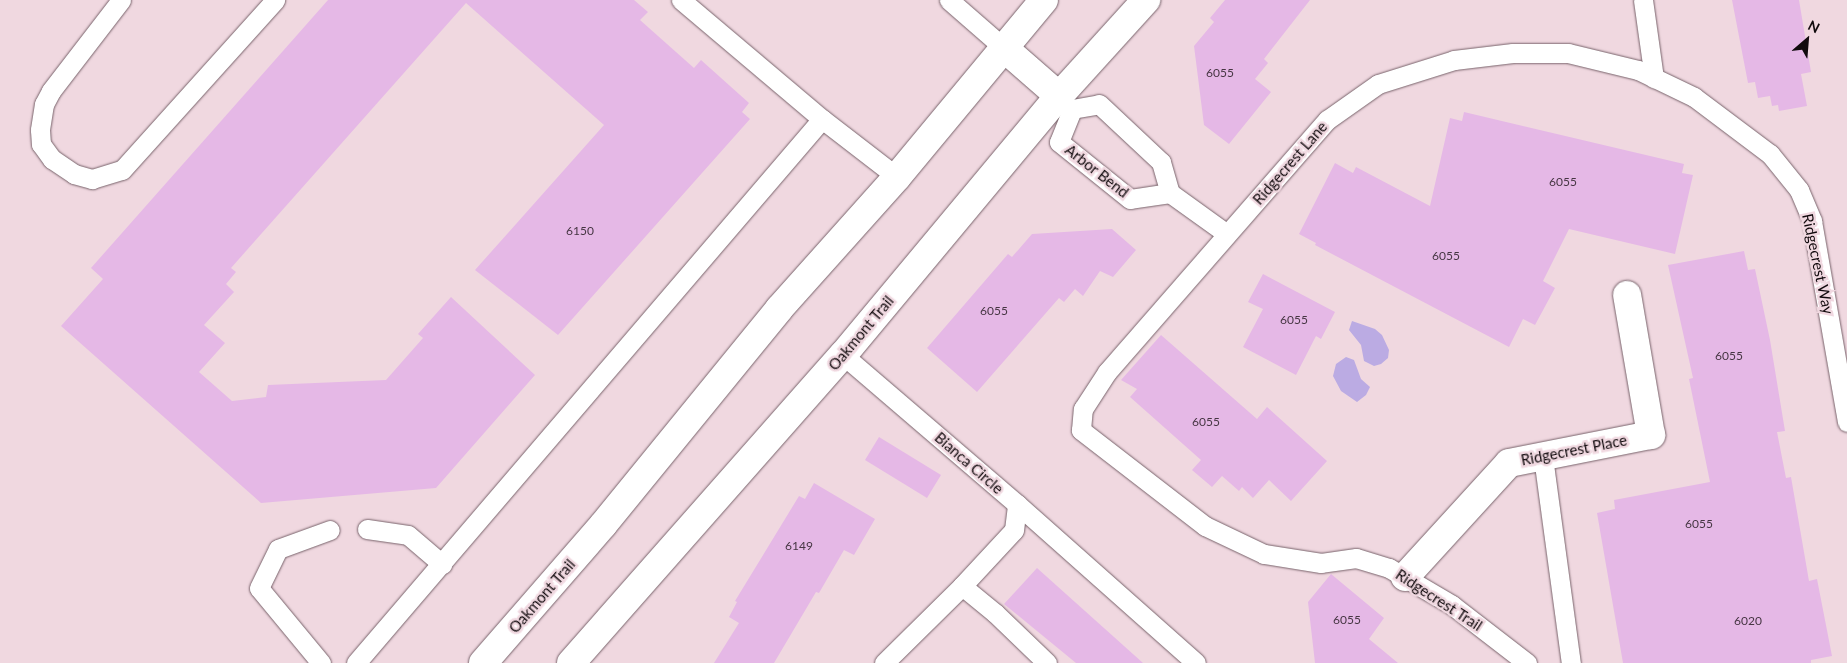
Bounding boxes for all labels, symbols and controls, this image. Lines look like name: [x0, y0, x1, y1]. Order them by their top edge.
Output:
north arrow: [1782, 15, 1832, 65]
text: N: [1805, 16, 1823, 36]
house number: 6055: [1206, 66, 1234, 80]
street label: Ridgecrest Lane: [1249, 118, 1331, 208]
street label: Arbor Bend: [1061, 140, 1133, 202]
house number: 6055: [1549, 175, 1577, 189]
street label: Ridgecrest Way: [1799, 212, 1837, 316]
house number: 6150: [566, 224, 594, 238]
house number: 6055: [1432, 249, 1460, 263]
street label: Oakmont Trail: [824, 292, 898, 374]
house number: 6055: [980, 304, 1008, 318]
house number: 6055: [1280, 313, 1308, 327]
house number: 6055: [1715, 349, 1743, 363]
house number: 6055: [1192, 415, 1220, 429]
street label: Bianca Circle: [931, 428, 1007, 498]
street label: Ridgecrest Place: [1519, 431, 1629, 469]
house number: 6055: [1685, 517, 1713, 531]
house number: 6149: [785, 539, 813, 553]
street label: Oakmont Trail: [505, 555, 579, 637]
street label: Ridgecrest Trail: [1392, 565, 1486, 635]
house number: 6055: [1333, 613, 1361, 627]
house number: 6020: [1734, 614, 1762, 628]

